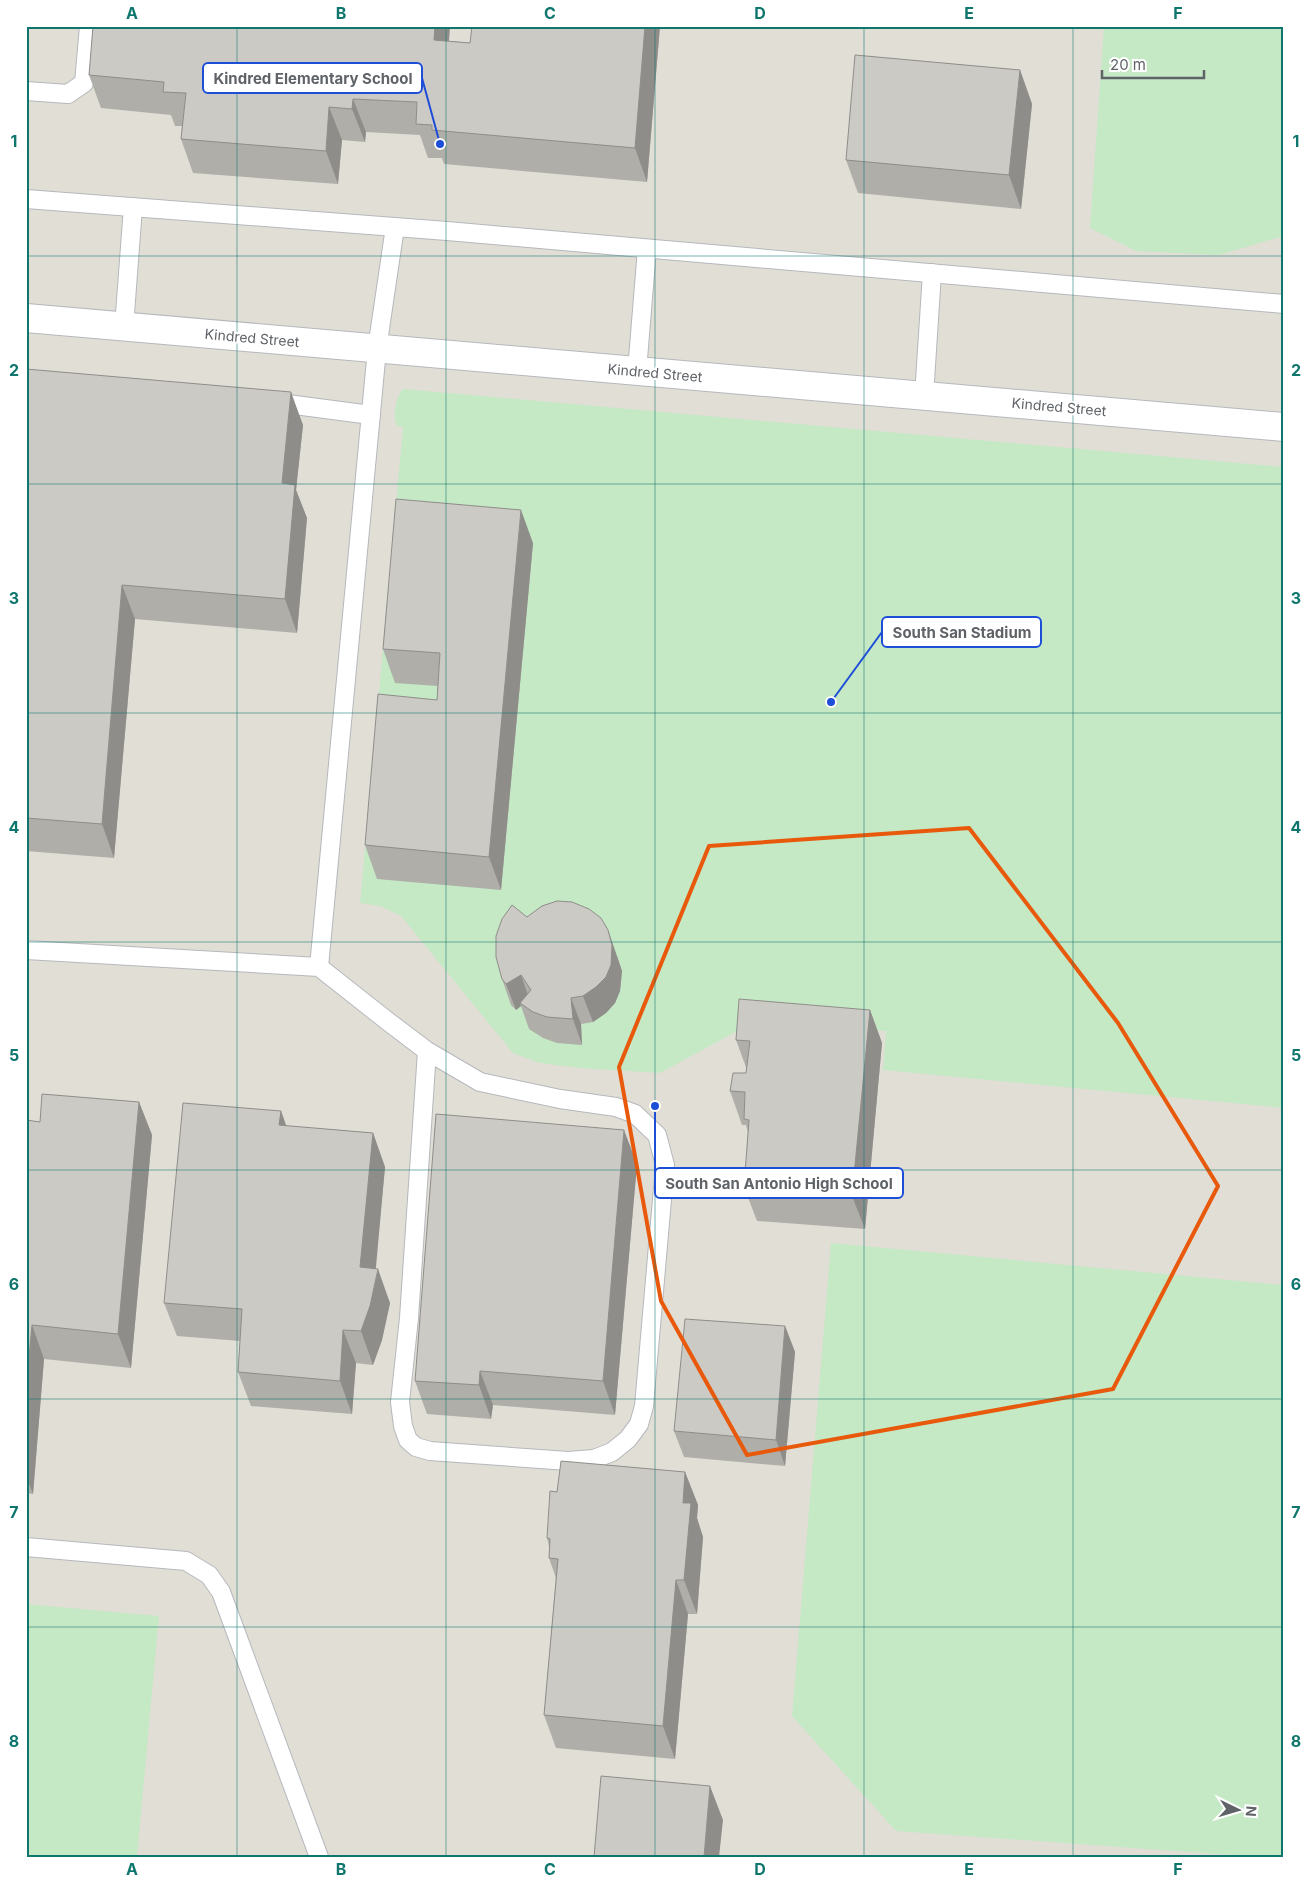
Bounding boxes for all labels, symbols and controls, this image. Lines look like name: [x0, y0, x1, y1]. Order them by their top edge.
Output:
text: A: [126, 3, 138, 23]
text: B: [336, 3, 346, 23]
text: C: [544, 3, 556, 23]
text: D: [754, 3, 766, 23]
text: E: [964, 3, 974, 23]
text: F: [1173, 3, 1183, 23]
scale bar: [1102, 48, 1205, 80]
text: 20 m: [1110, 55, 1146, 74]
callout: Kindred Elementary School: [203, 63, 422, 93]
text: Kindred Elementary School: [213, 69, 413, 88]
text: 1: [11, 131, 17, 151]
text: 1: [1293, 131, 1299, 151]
street label: Kindred Street: [204, 325, 301, 350]
text: 2: [9, 360, 19, 380]
street label: Kindred Street: [607, 360, 704, 385]
text: 2: [1291, 360, 1301, 380]
street label: Kindred Street: [1011, 394, 1108, 419]
text: 3: [9, 588, 19, 608]
text: 3: [1291, 588, 1301, 608]
callout: South San Stadium: [882, 617, 1041, 647]
text: South San Stadium: [893, 623, 1031, 642]
text: 4: [9, 817, 20, 837]
text: 4: [1291, 817, 1302, 837]
text: 5: [9, 1045, 19, 1065]
text: 5: [1291, 1045, 1301, 1065]
callout: South San Antonio High School: [655, 1168, 903, 1198]
text: South San Antonio High School: [665, 1174, 893, 1193]
text: 6: [9, 1274, 19, 1294]
text: 6: [1291, 1274, 1301, 1294]
text: 7: [9, 1502, 19, 1522]
text: 7: [1291, 1502, 1301, 1522]
text: 8: [9, 1731, 19, 1751]
text: 8: [1291, 1731, 1301, 1751]
north arrow: [1212, 1786, 1262, 1836]
text: N: [1243, 1805, 1260, 1817]
text: A: [126, 1859, 138, 1879]
text: B: [336, 1859, 346, 1879]
text: C: [544, 1859, 556, 1879]
text: D: [754, 1859, 766, 1879]
text: E: [964, 1859, 974, 1879]
text: F: [1173, 1859, 1183, 1879]

